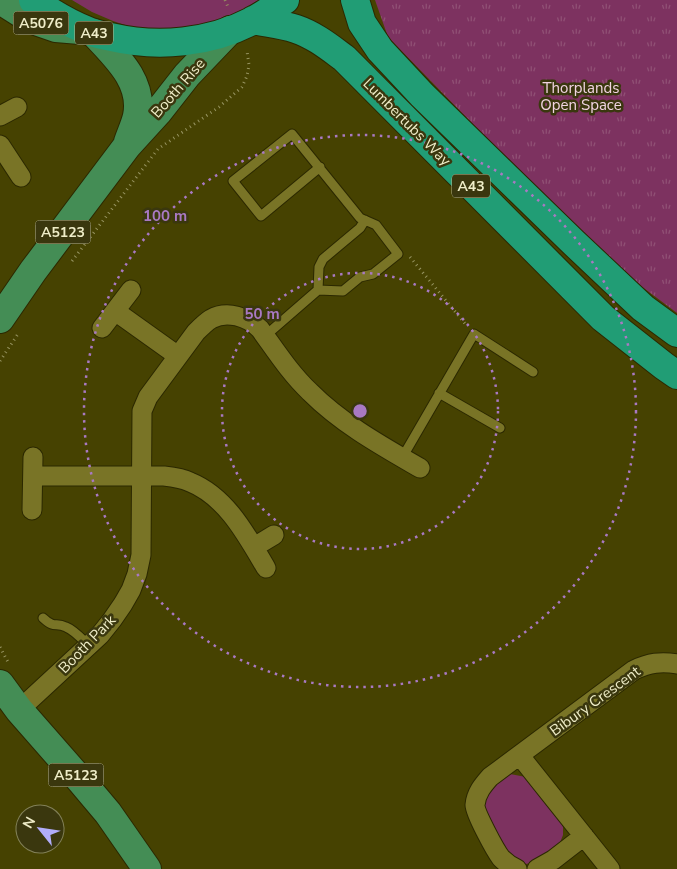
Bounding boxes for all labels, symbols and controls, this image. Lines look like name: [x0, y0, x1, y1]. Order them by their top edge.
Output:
road number: A5076: [13, 12, 68, 34]
road number: A43: [75, 22, 113, 44]
street label: Booth Rise: [146, 54, 210, 122]
street label: Lumbertubs Way: [359, 74, 455, 170]
park label: Thorplands Open Space: [540, 78, 622, 115]
road number: A43: [452, 175, 490, 198]
text: 100 m: [143, 206, 187, 226]
road number: A5123: [36, 220, 90, 243]
text: 50 m: [244, 304, 280, 324]
centre of rings: [351, 402, 369, 420]
street label: Booth Park: [54, 610, 120, 678]
street label: Bibury Crescent: [546, 661, 645, 741]
road number: A5123: [48, 764, 104, 786]
north arrow: [15, 804, 65, 854]
text: N: [18, 813, 40, 832]

